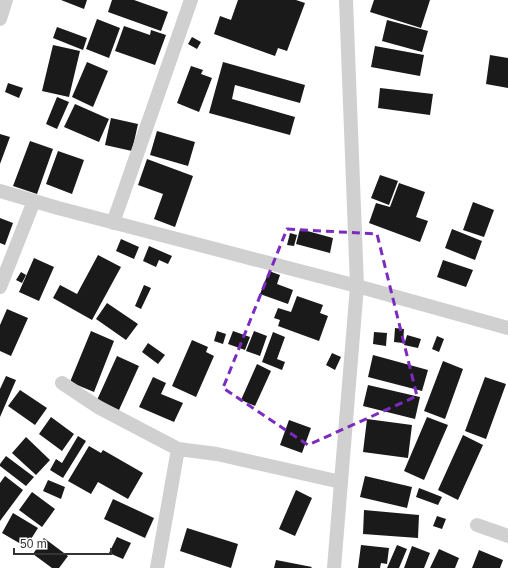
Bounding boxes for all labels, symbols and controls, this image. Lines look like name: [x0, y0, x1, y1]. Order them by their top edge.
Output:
scale bar: [14, 530, 111, 556]
text: 50 m: [20, 537, 47, 551]

